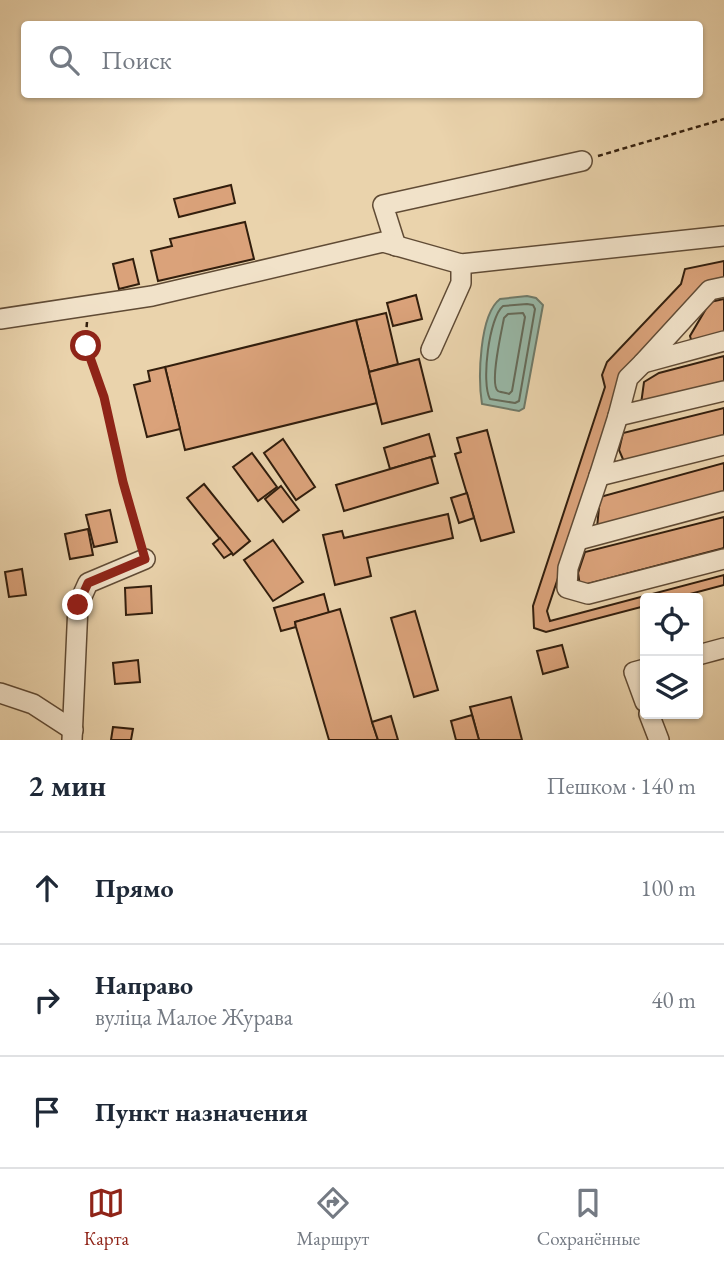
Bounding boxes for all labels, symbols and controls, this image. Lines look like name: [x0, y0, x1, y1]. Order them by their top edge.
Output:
search box: [21, 21, 703, 98]
icon: search: [45, 41, 83, 79]
text: Поиск: [101, 43, 172, 77]
route start: [70, 330, 101, 361]
route end: [62, 589, 93, 620]
map controls: [640, 593, 703, 719]
button: locate: [640, 593, 703, 656]
button: layers: [640, 656, 703, 719]
text: 2 мин: [28, 766, 106, 805]
text: Пешком · 140 m: [547, 771, 696, 801]
icon: ahead: [28, 869, 66, 907]
text: Прямо: [95, 871, 174, 905]
text: 100 m: [640, 873, 696, 903]
text: Направо: [95, 968, 193, 1002]
icon: right: [28, 981, 66, 1019]
text: 40 m: [651, 985, 696, 1015]
text: вуліца Малое Журава: [95, 1002, 293, 1032]
icon: arrive: [28, 1093, 66, 1131]
text: Пункт назначения: [95, 1095, 308, 1129]
tab: Карта: [84, 1184, 129, 1251]
tab: Маршрут: [296, 1184, 369, 1251]
tab: Сохранённые: [537, 1184, 640, 1251]

